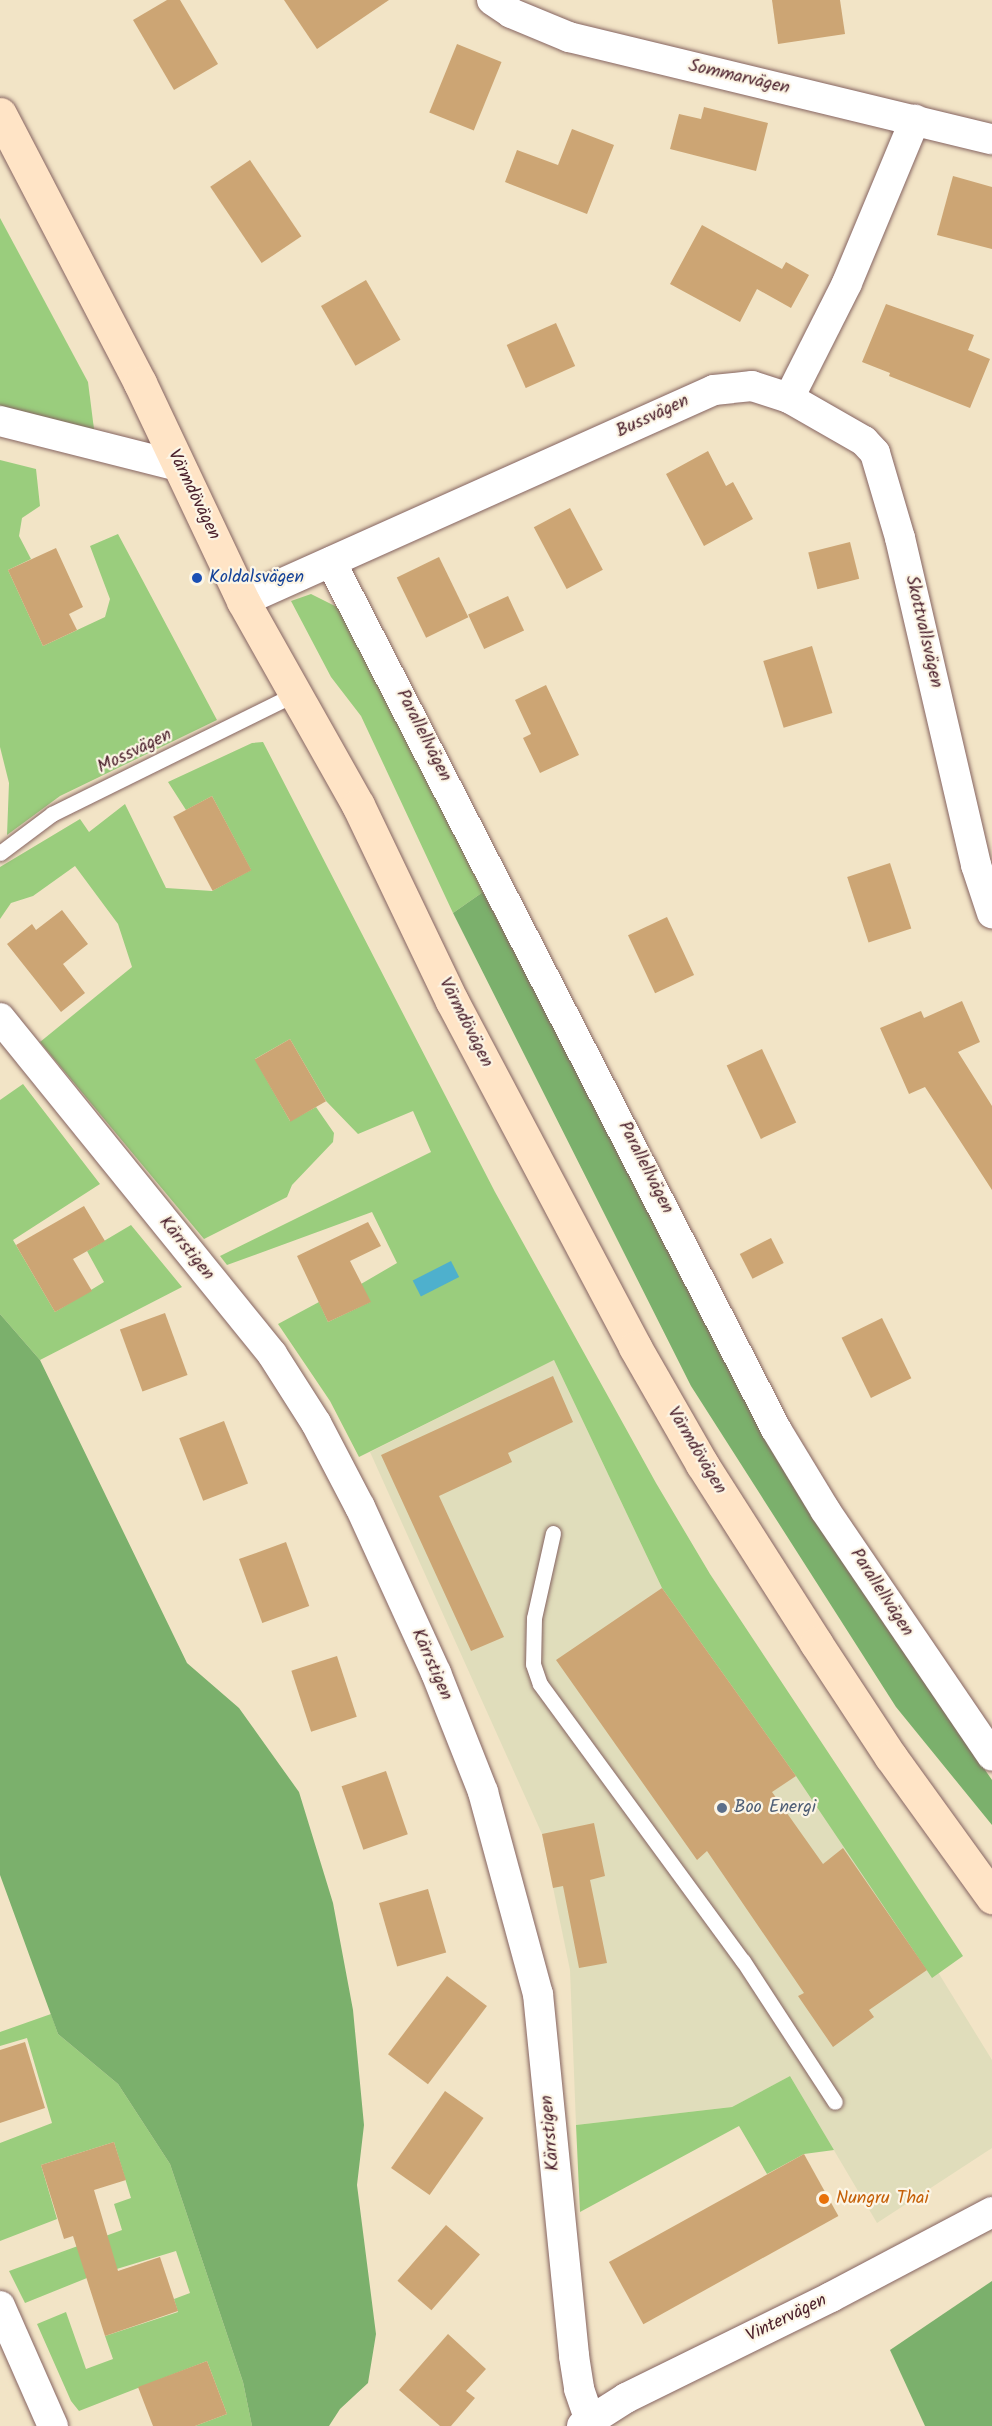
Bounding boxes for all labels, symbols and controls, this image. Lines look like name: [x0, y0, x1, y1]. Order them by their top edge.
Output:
street label: Sommarvägen: [686, 56, 792, 100]
street label: Bussvägen: [613, 391, 693, 443]
street label: Värmdövägen: [162, 446, 224, 544]
place label: Koldalsvägen: [209, 567, 304, 589]
marker: Koldalsvägen: [190, 571, 204, 585]
street label: Skottvallsvägen: [900, 574, 946, 690]
street label: Parallellvägen: [391, 686, 455, 786]
street label: Mossvägen: [94, 725, 176, 779]
street label: Värmdövägen: [433, 975, 497, 1071]
street label: Parallellvägen: [613, 1118, 677, 1218]
street label: Kärrstigen: [154, 1213, 218, 1285]
street label: Värmdövägen: [662, 1404, 730, 1498]
street label: Parallellvägen: [845, 1545, 917, 1641]
street label: Kärrstigen: [406, 1626, 456, 1704]
place label: Boo Energi: [734, 1797, 816, 1819]
marker: Boo Energi: [715, 1801, 729, 1815]
street label: Kärrstigen: [537, 2094, 565, 2172]
place label: Nungru Thai: [836, 2188, 929, 2210]
marker: Nungru Thai: [817, 2192, 831, 2206]
street label: Vintervägen: [743, 2290, 831, 2348]

